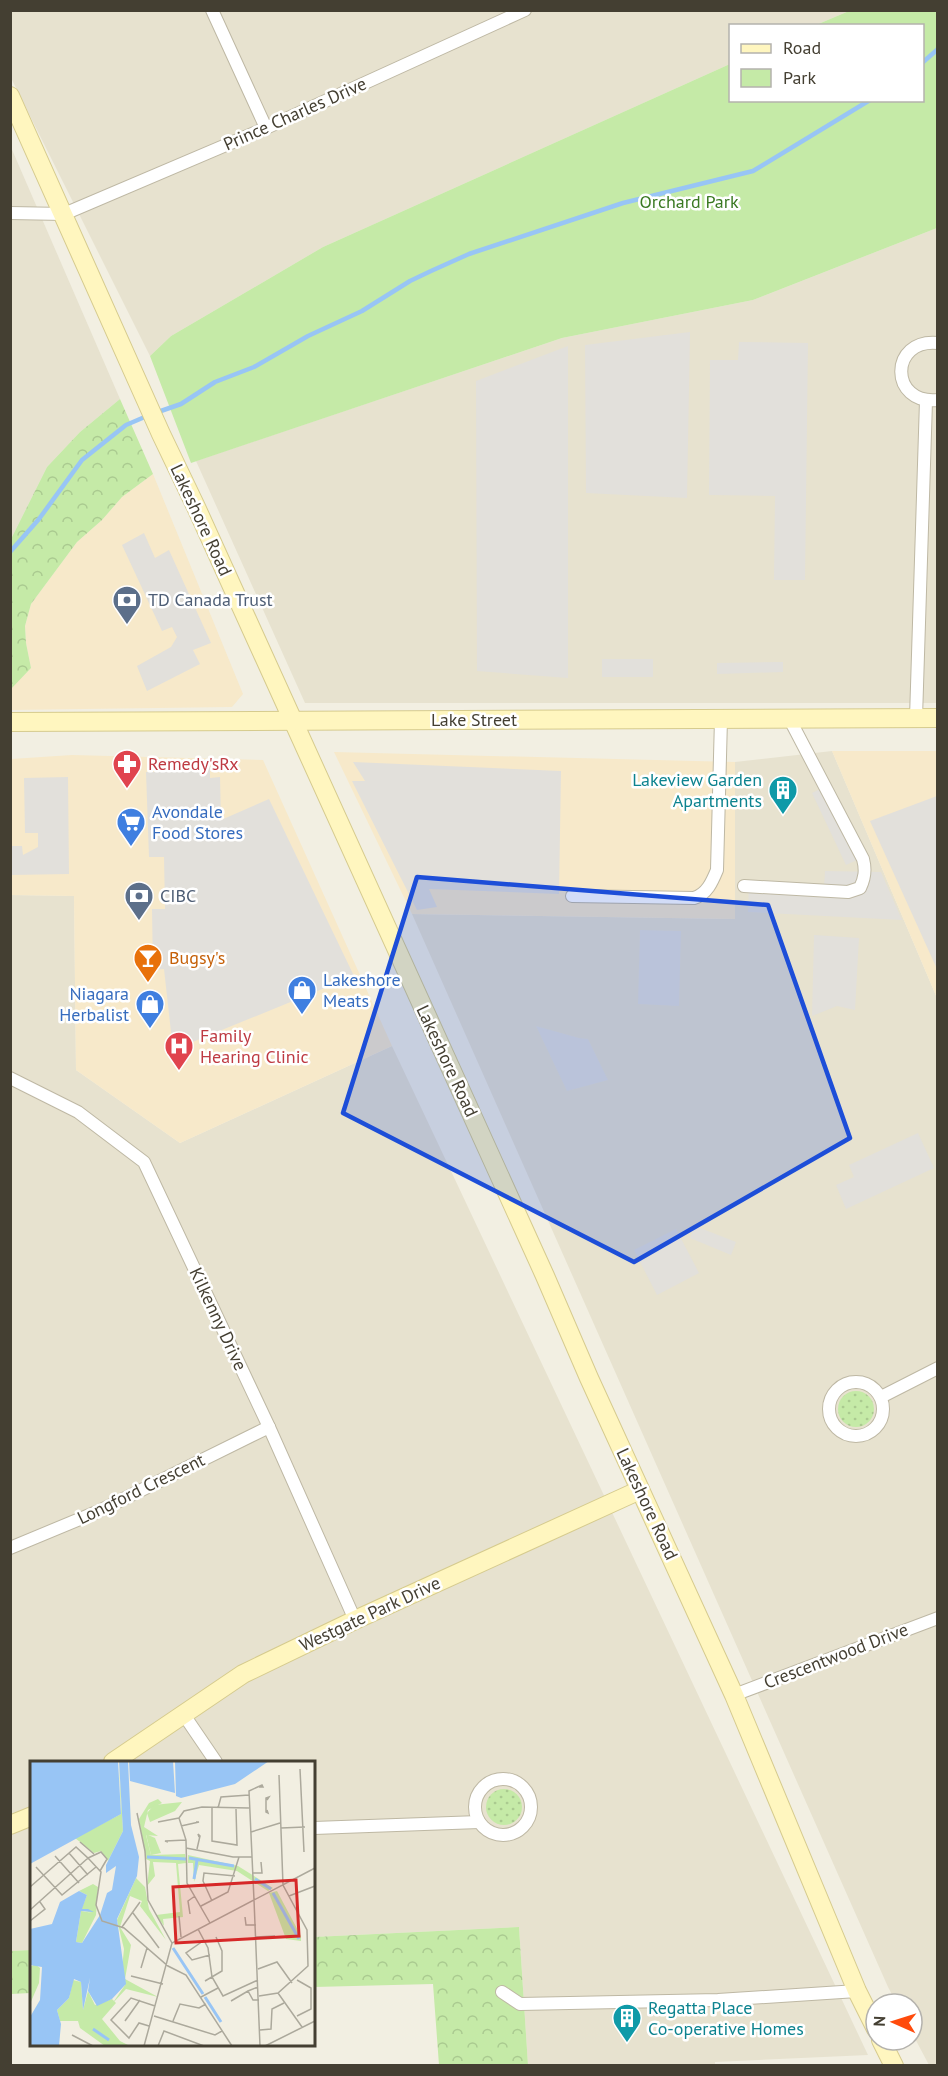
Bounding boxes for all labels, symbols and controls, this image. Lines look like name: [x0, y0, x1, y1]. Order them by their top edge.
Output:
legend: [729, 24, 924, 102]
text: Road: [783, 36, 821, 59]
text: Park: [783, 66, 816, 89]
street label: Prince Charles Drive: [220, 72, 370, 155]
park label: Orchard Park: [639, 190, 739, 213]
street label: Lakeshore Road: [166, 460, 237, 579]
bank icon: TD Canada Trust: [111, 584, 143, 626]
place label: TD Canada Trust: [148, 588, 273, 611]
street label: Lake Street: [431, 708, 517, 731]
pharmacy icon: Remedy'sRx: [111, 748, 143, 790]
place label: Remedy'sRx: [148, 752, 239, 775]
place label: Lakeview Garden Apartments: [632, 768, 762, 812]
building icon: Lakeview Garden Apartments: [767, 774, 799, 816]
place label: Avondale Food Stores: [152, 800, 243, 844]
supermarket icon: Avondale Food Stores: [115, 806, 147, 848]
bank icon: CIBC: [123, 880, 155, 922]
place label: CIBC: [160, 884, 196, 907]
bar icon: Bugsy's: [132, 942, 164, 984]
place label: Bugsy's: [169, 946, 225, 969]
place label: Lakeshore Meats: [323, 968, 401, 1012]
shop icon: Lakeshore Meats: [286, 974, 318, 1016]
place label: Niagara Herbalist: [59, 982, 129, 1026]
shop icon: Niagara Herbalist: [134, 988, 166, 1030]
street label: Lakeshore Road: [412, 1001, 483, 1120]
place label: Family Hearing Clinic: [200, 1024, 309, 1068]
hospital icon: Family Hearing Clinic: [163, 1030, 195, 1072]
street label: Kilkenny Drive: [185, 1264, 252, 1374]
street label: Lakeshore Road: [612, 1444, 683, 1563]
street label: Longford Crescent: [73, 1448, 208, 1529]
street label: Westgate Park Drive: [296, 1571, 444, 1656]
street label: Crescentwood Drive: [760, 1617, 911, 1694]
inset map: [30, 1761, 315, 2046]
north arrow: [864, 1992, 924, 2052]
place label: Regatta Place Co-operative Homes: [648, 1996, 804, 2040]
building icon: Regatta Place Co-operative Homes: [611, 2002, 643, 2044]
text: N: [869, 2015, 889, 2027]

